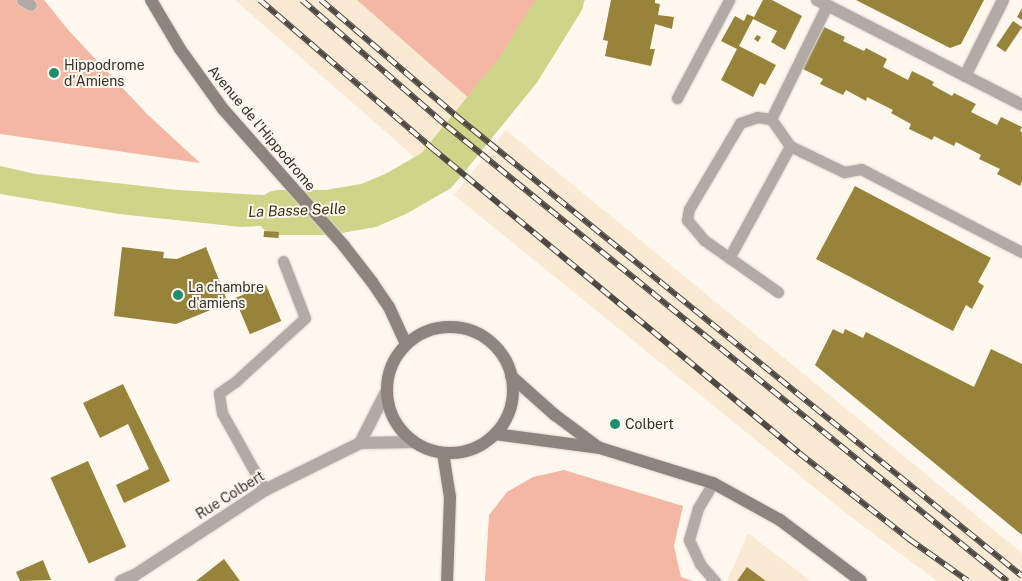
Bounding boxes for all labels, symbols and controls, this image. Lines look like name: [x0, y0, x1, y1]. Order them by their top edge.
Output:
place label: Hippodrome d'Amiens: [64, 57, 145, 90]
street label: Avenue de l'Hippodrome: [204, 62, 320, 194]
marker: Hippodrome d'Amiens: [48, 67, 60, 79]
water label: La Basse Selle: [248, 199, 346, 221]
place label: La chambre d'amiens: [188, 279, 264, 312]
marker: La chambre d'amiens: [172, 289, 184, 301]
place label: Colbert: [625, 416, 674, 432]
marker: Colbert: [609, 418, 621, 430]
street label: Rue Colbert: [193, 467, 267, 523]

